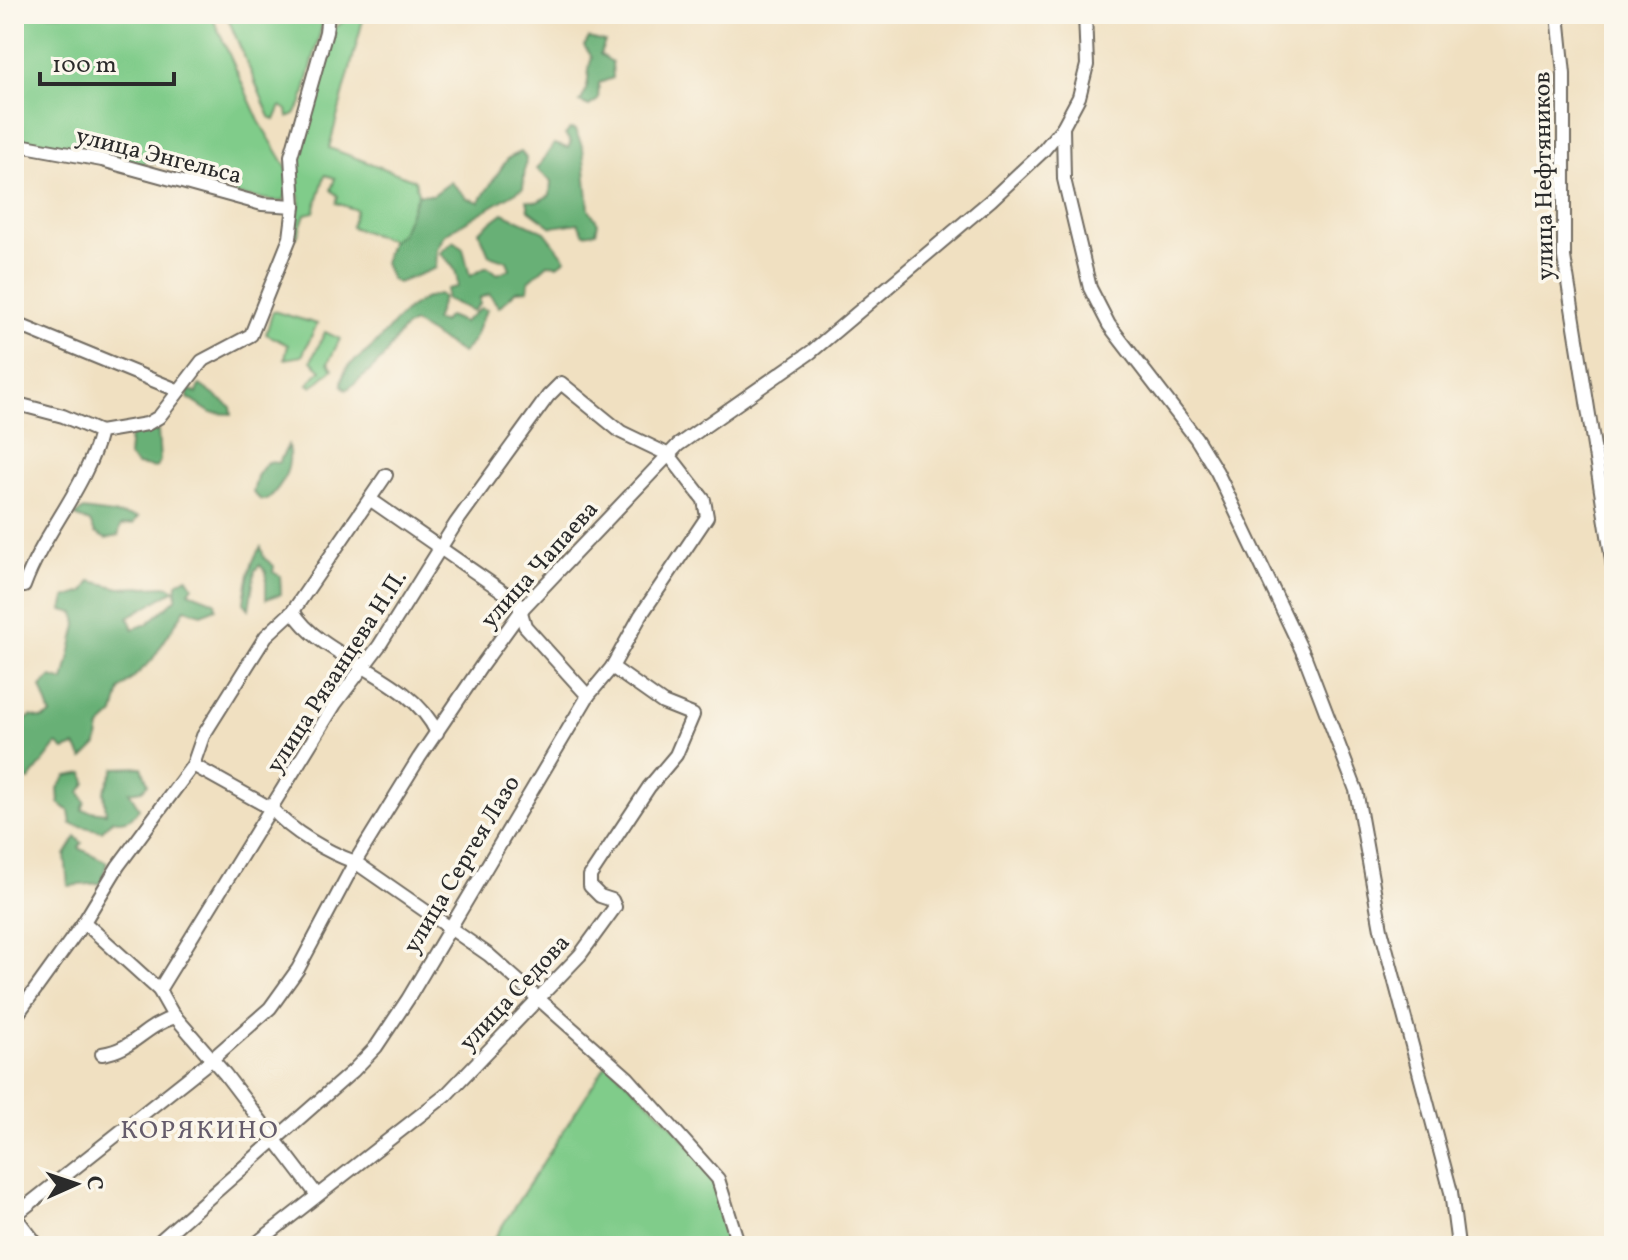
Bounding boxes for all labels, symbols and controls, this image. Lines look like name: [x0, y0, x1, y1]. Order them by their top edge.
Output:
scale bar: [40, 36, 174, 86]
text: 100 m: [52, 49, 117, 83]
street label: улица Нефтяников: [1526, 71, 1564, 281]
street label: улица Энгельса: [72, 120, 245, 194]
street label: улица Чапаева: [474, 494, 607, 637]
street label: улица Рязанцева Н.П.: [259, 564, 416, 780]
street label: улица Сергея Лазо: [396, 769, 529, 961]
street label: улица Седова: [452, 927, 579, 1059]
district label: КОРЯКИНО: [120, 1113, 280, 1149]
north arrow: [36, 1144, 116, 1224]
text: С: [78, 1175, 109, 1191]

